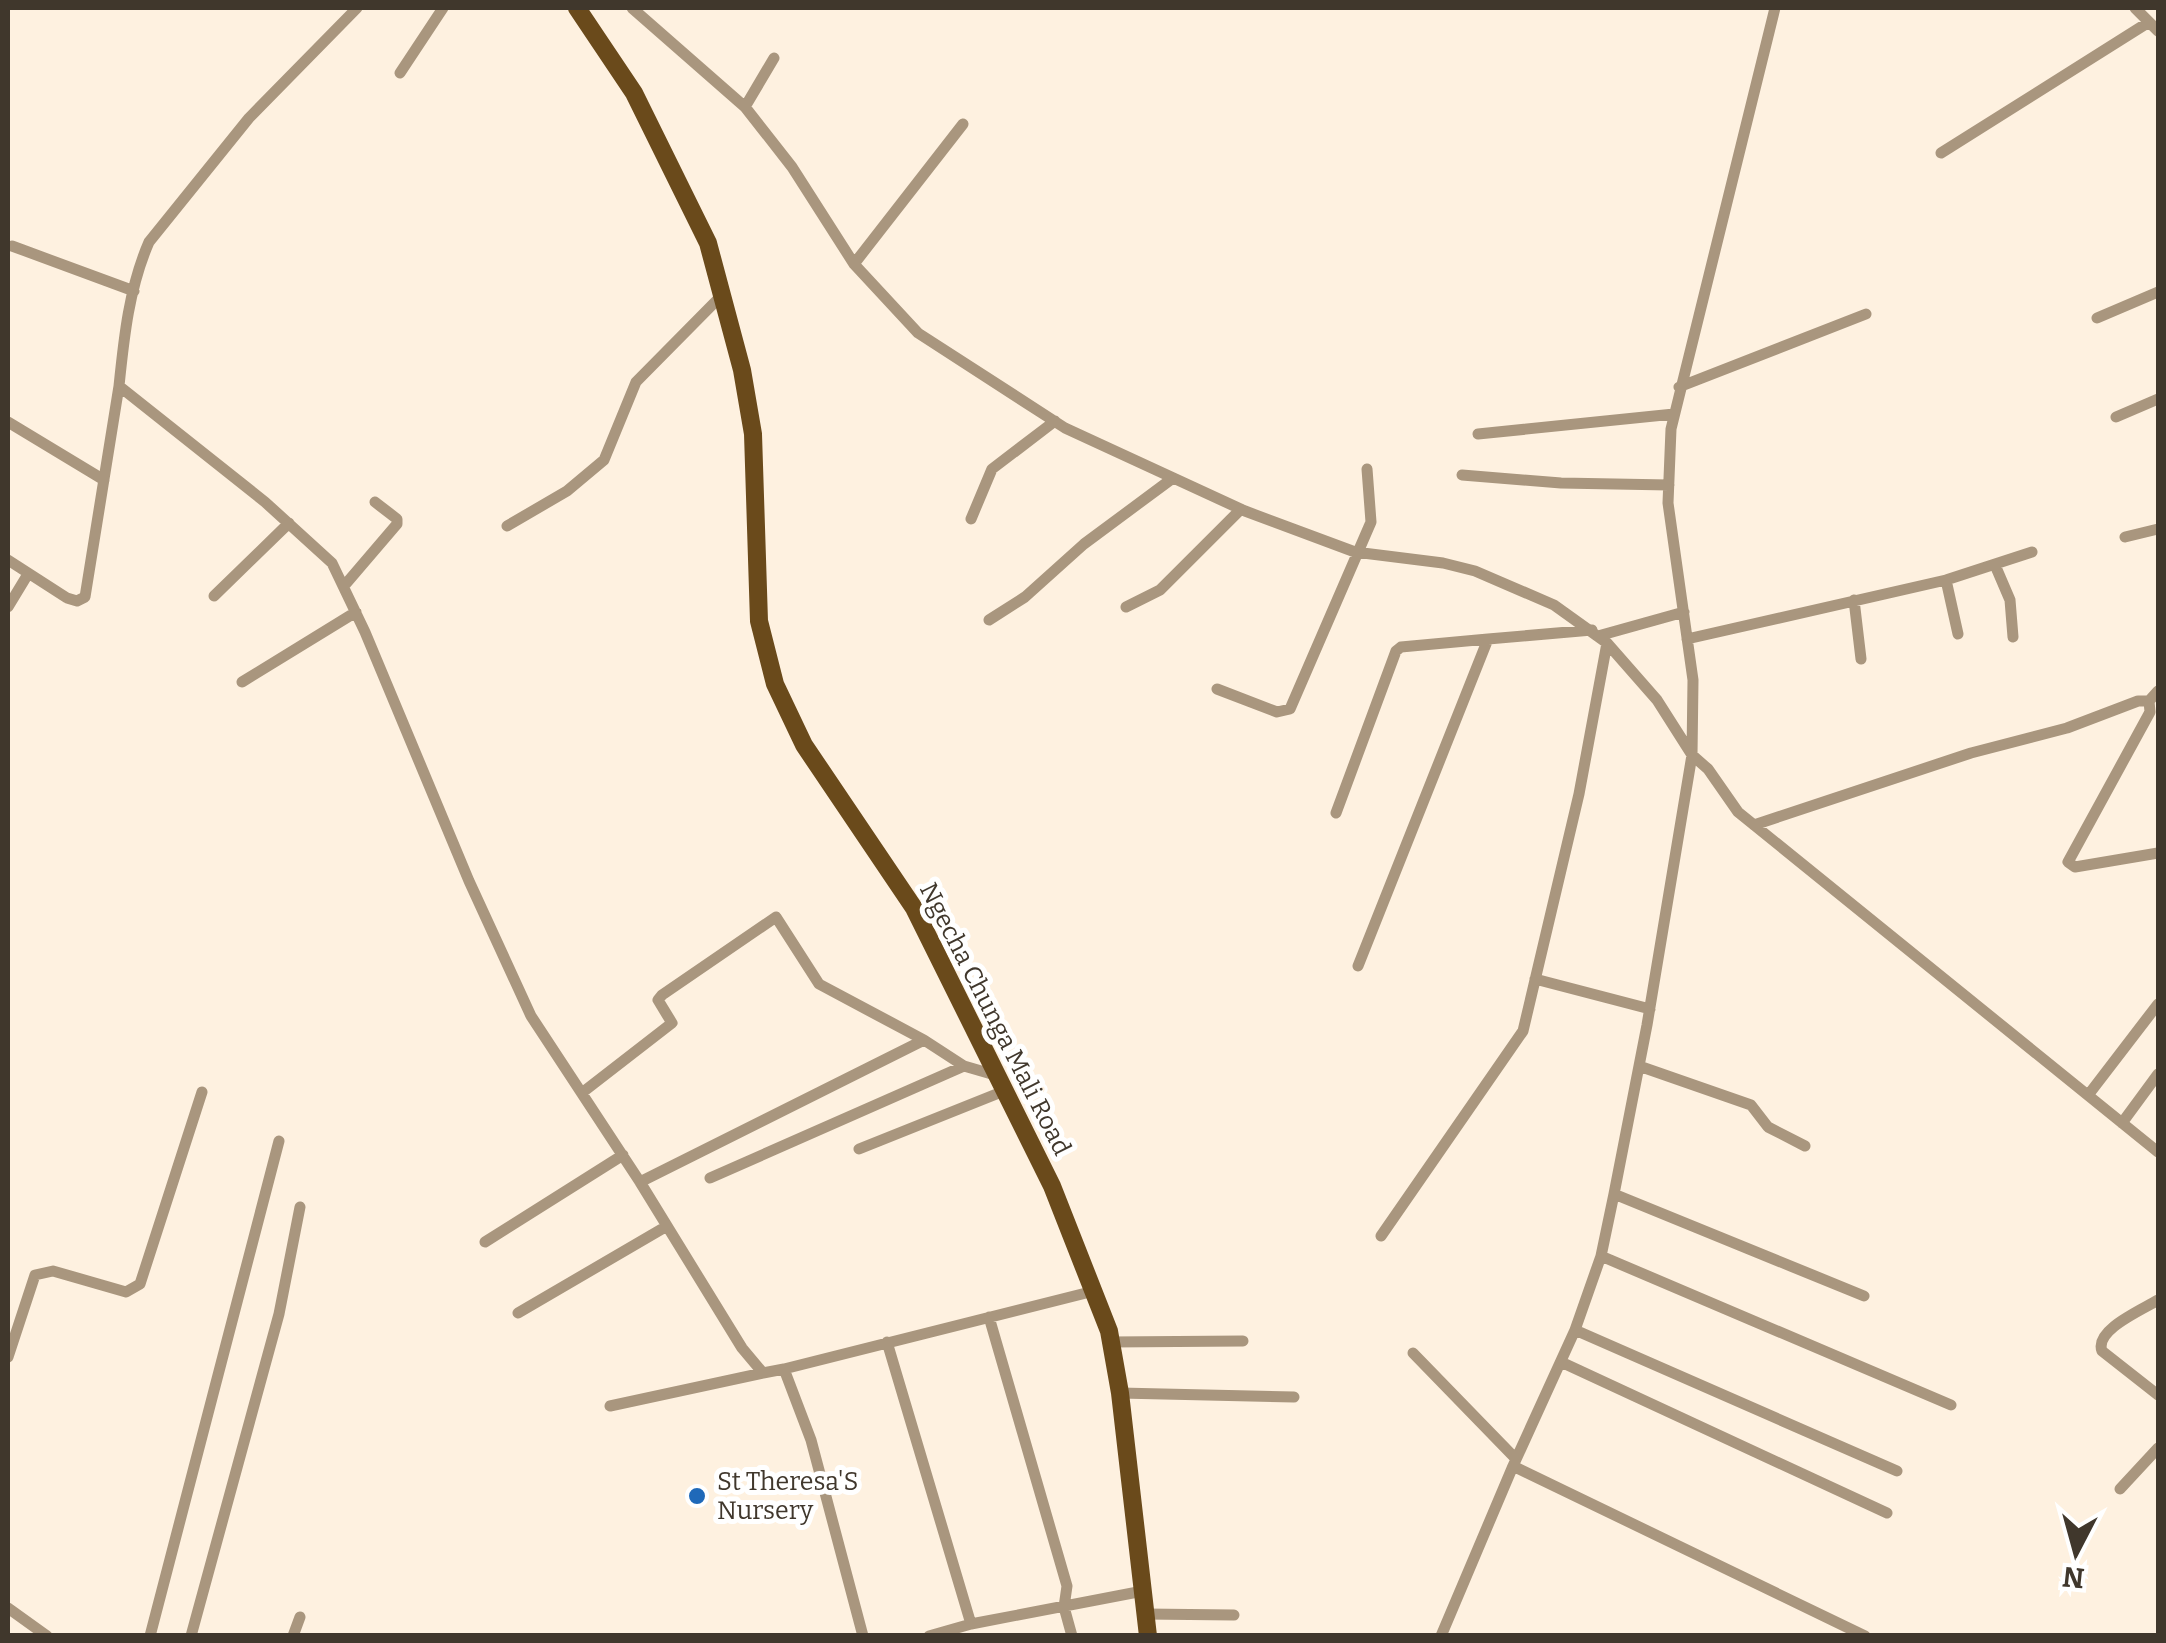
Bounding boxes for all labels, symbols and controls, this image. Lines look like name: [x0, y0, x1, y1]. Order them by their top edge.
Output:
street label: Ngecha Chunga Mali Road: [913, 878, 1077, 1160]
place label: St Theresa'S Nursery: [717, 1467, 859, 1526]
marker: St Theresa'S Nursery: [686, 1485, 708, 1507]
north arrow: [2026, 1503, 2126, 1603]
text: N: [2061, 1560, 2086, 1595]

